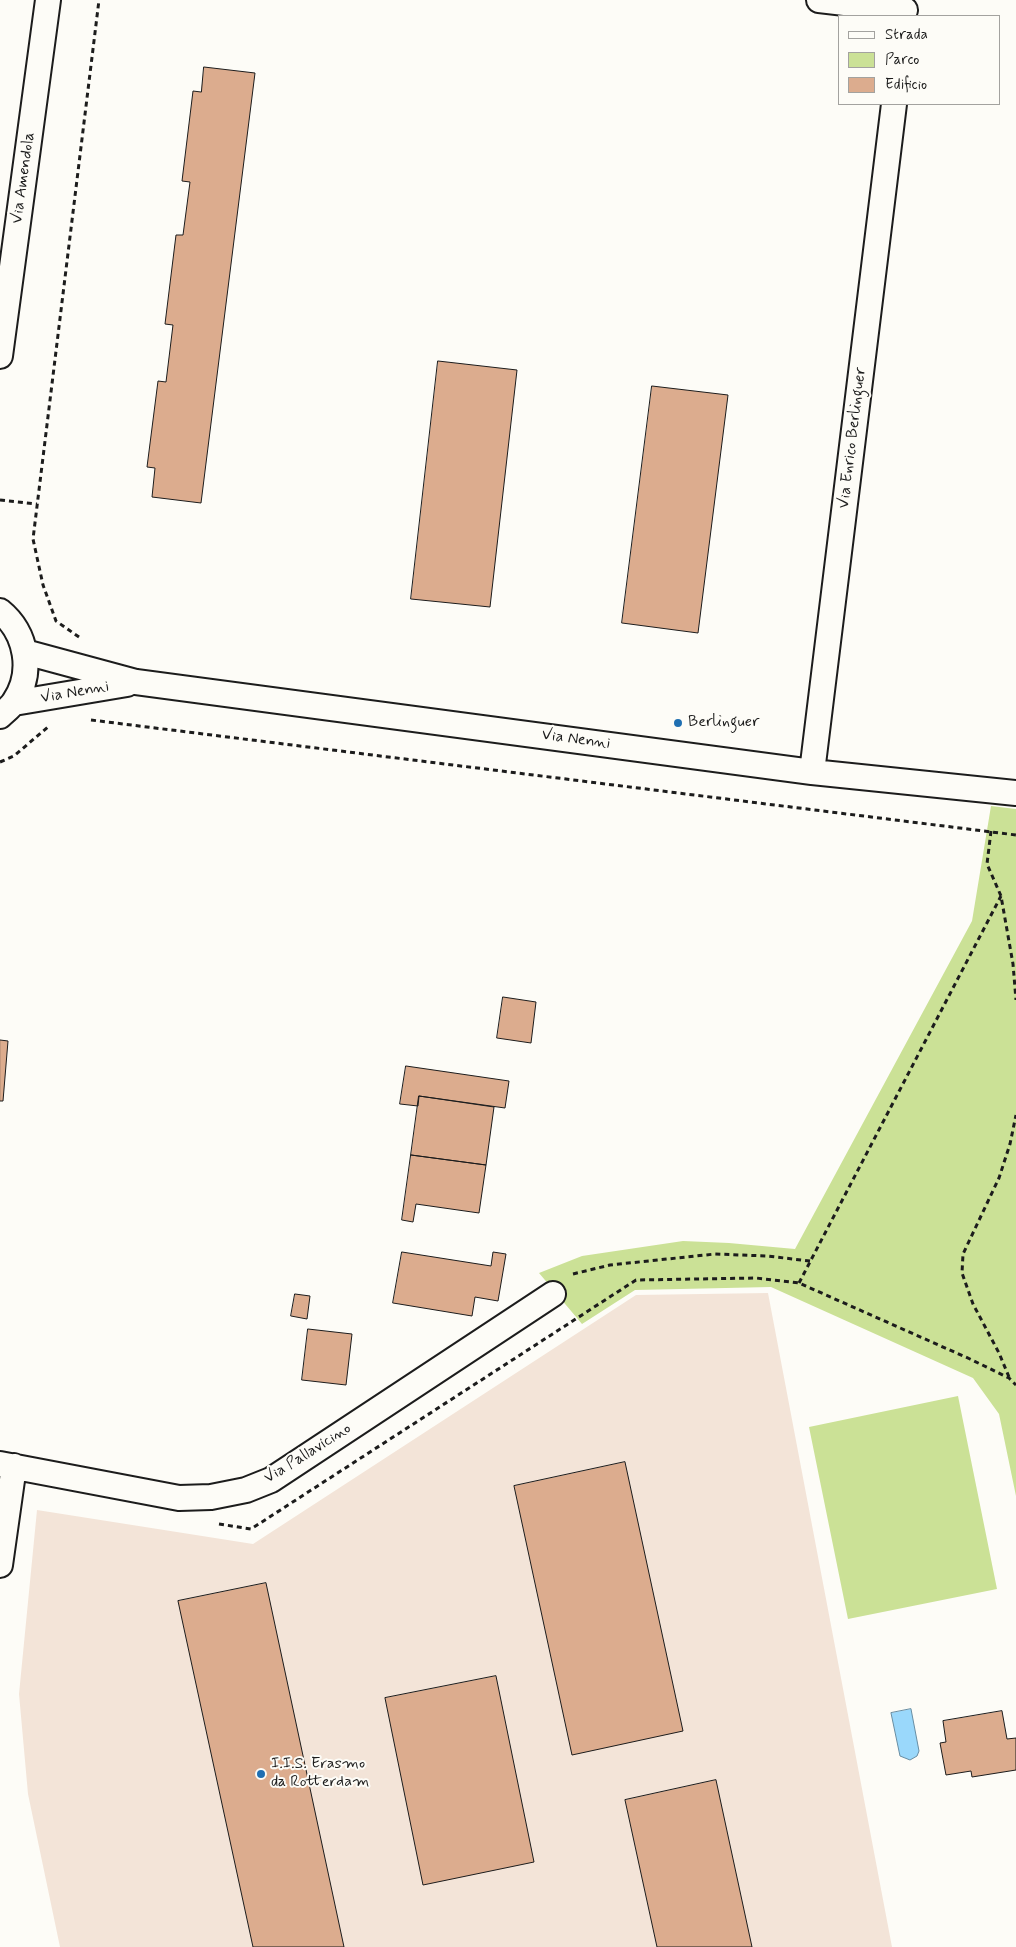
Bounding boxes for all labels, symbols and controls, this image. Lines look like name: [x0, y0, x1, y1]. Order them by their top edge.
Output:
legend: [838, 15, 1001, 105]
text: Strada: [885, 25, 928, 45]
text: Parco: [885, 50, 919, 70]
text: Edificio: [885, 75, 927, 95]
street label: Via Amendola: [8, 131, 40, 225]
street label: Via Enrico Berlinguer: [835, 366, 871, 510]
street label: Via Nenni: [39, 678, 111, 708]
place label: Berlinguer: [688, 713, 759, 733]
marker: Berlinguer: [672, 717, 684, 729]
street label: Via Nenni: [540, 726, 612, 754]
street label: Via Pallavicino: [261, 1420, 355, 1488]
place label: I.I.S. Erasmo da Rotterdam: [271, 1755, 369, 1793]
marker: I.I.S. Erasmo da Rotterdam: [255, 1768, 267, 1780]

